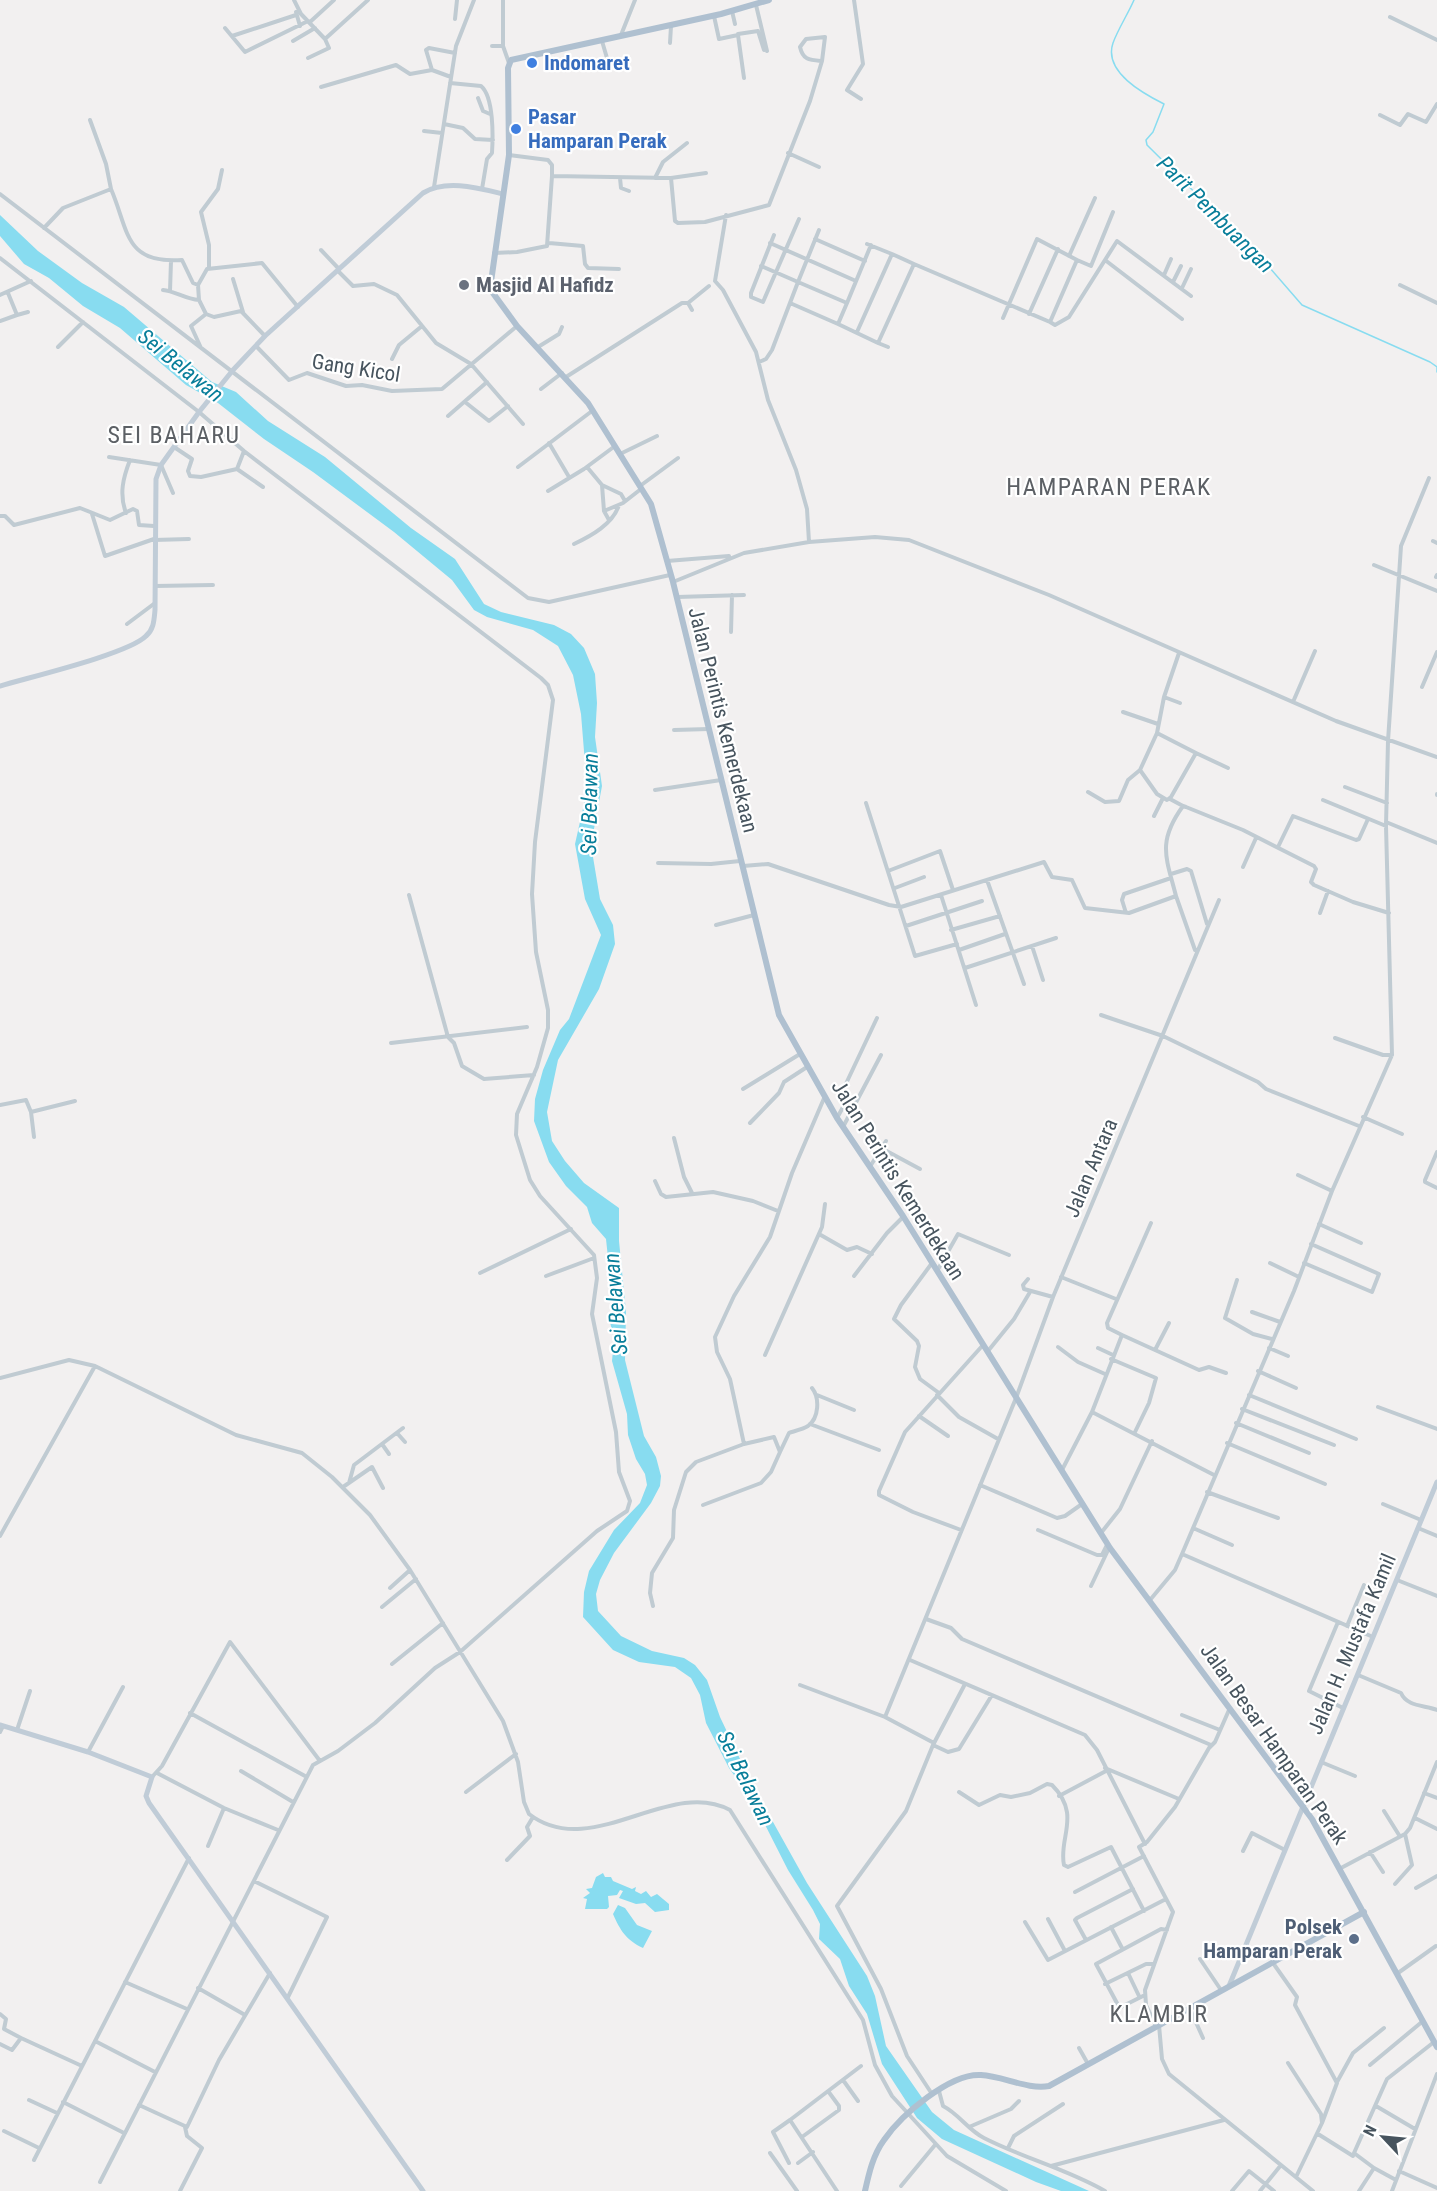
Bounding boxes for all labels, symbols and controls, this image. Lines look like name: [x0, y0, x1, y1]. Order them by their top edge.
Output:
place label: Indomaret: [544, 51, 630, 75]
marker: Indomaret: [525, 56, 539, 70]
place label: Pasar Hamparan Perak: [528, 105, 668, 153]
marker: Pasar Hamparan Perak: [509, 122, 523, 136]
water label: Parit Pembuangan: [1152, 151, 1279, 278]
place label: Masjid Al Hafidz: [476, 273, 614, 297]
marker: Masjid Al Hafidz: [457, 278, 471, 292]
water label: Sei Belawan: [133, 324, 228, 407]
street label: Gang Kicol: [310, 349, 402, 387]
district label: SEI BAHARU: [108, 421, 240, 449]
district label: HAMPARAN PERAK: [1006, 473, 1212, 501]
street label: Jalan Perintis Kemerdekaan: [683, 605, 763, 835]
water label: Sei Belawan: [576, 753, 603, 855]
street label: Jalan Perintis Kemerdekaan: [827, 1076, 969, 1284]
street label: Jalan Antara: [1060, 1115, 1122, 1221]
water label: Sei Belawan: [599, 1252, 632, 1356]
street label: Jalan H. Mustafa Kamil: [1303, 1550, 1401, 1738]
street label: Jalan Besar Hamparan Perak: [1195, 1639, 1353, 1849]
water label: Sei Belawan: [712, 1727, 779, 1830]
place label: Polsek Hamparan Perak: [1203, 1915, 1343, 1963]
marker: Polsek Hamparan Perak: [1347, 1932, 1361, 1946]
district label: KLAMBIR: [1109, 2000, 1209, 2028]
north arrow: [1353, 2107, 1413, 2167]
text: N: [1359, 2122, 1381, 2139]

